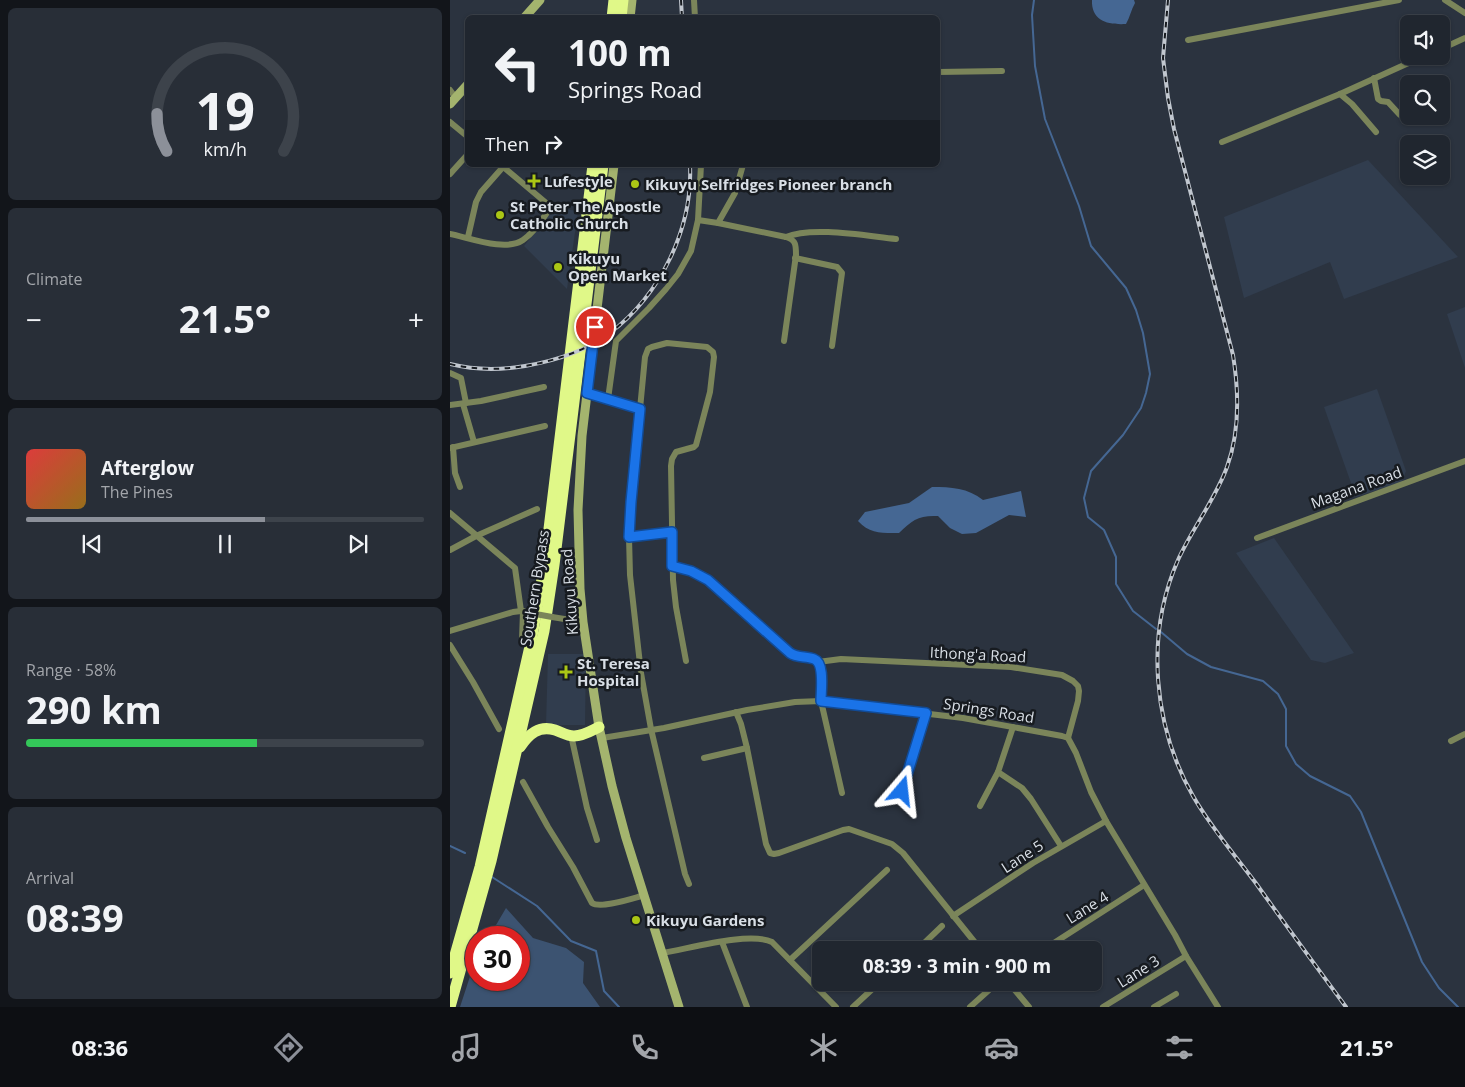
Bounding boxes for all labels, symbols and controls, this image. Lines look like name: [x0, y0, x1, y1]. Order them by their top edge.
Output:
map controls: [1400, 15, 1450, 185]
button: sound: [1400, 15, 1450, 65]
text: 100 m: [568, 29, 672, 76]
icon: left: [485, 35, 550, 100]
text: 19: [195, 74, 255, 145]
text: Springs Road: [568, 74, 702, 104]
button: search: [1400, 75, 1450, 125]
icon: right: [539, 130, 567, 158]
text: Then: [485, 131, 529, 157]
button: layers: [1400, 135, 1450, 185]
text: km/h: [203, 137, 247, 161]
place label: Lufestyle: [544, 171, 613, 191]
place label: Kikuyu Selfridges Pioneer branch: [645, 174, 892, 194]
marker: Lufestyle: [528, 175, 540, 187]
marker: Kikuyu Selfridges Pioneer branch: [629, 178, 641, 190]
place label: St Peter The Apostle Catholic Church: [510, 196, 661, 233]
marker: St Peter The Apostle Catholic Church: [494, 209, 506, 221]
place label: Kikuyu Open Market: [568, 248, 667, 285]
marker: Kikuyu Open Market: [552, 261, 564, 273]
text: Climate: [26, 268, 83, 290]
text: 21.5°: [179, 292, 271, 344]
text: −: [26, 300, 42, 338]
text: +: [408, 300, 424, 338]
pin: [574, 306, 616, 348]
icon: arrive: [581, 313, 609, 341]
text: Afterglow: [101, 455, 194, 481]
street label: Magana Road: [1308, 461, 1404, 513]
text: The Pines: [101, 481, 173, 503]
street label: Southern Bypass: [515, 528, 553, 648]
icon: previous: [78, 530, 106, 558]
icon: pause: [211, 530, 239, 558]
icon: next: [344, 530, 372, 558]
street label: Kikuyu Road: [556, 548, 582, 636]
street label: Ithong'a Road: [929, 641, 1027, 667]
place label: St. Teresa Hospital: [577, 653, 650, 690]
text: Range · 58%: [26, 659, 116, 681]
marker: St. Teresa Hospital: [559, 665, 573, 679]
text: 290 km: [26, 683, 162, 735]
street label: Springs Road: [942, 693, 1036, 727]
position arrow: [875, 764, 927, 816]
street label: Lane 5: [997, 835, 1047, 877]
text: Arrival: [26, 867, 74, 889]
street label: Lane 4: [1062, 886, 1112, 928]
text: 08:39: [26, 891, 124, 943]
place label: Kikuyu Gardens: [646, 910, 764, 930]
marker: Kikuyu Gardens: [630, 914, 642, 926]
speed limit sign: 30: [465, 926, 530, 991]
street label: Lane 3: [1113, 950, 1163, 992]
text: 08:39 · 3 min · 900 m: [863, 953, 1051, 979]
icon: directions: [271, 1030, 306, 1065]
icon: music: [449, 1030, 484, 1065]
icon: phone: [627, 1030, 662, 1065]
icon: climate: [806, 1030, 841, 1065]
icon: car: [984, 1030, 1019, 1065]
icon: filters: [1162, 1030, 1197, 1065]
text: 08:36: [72, 1032, 128, 1062]
text: 21.5°: [1340, 1032, 1393, 1062]

